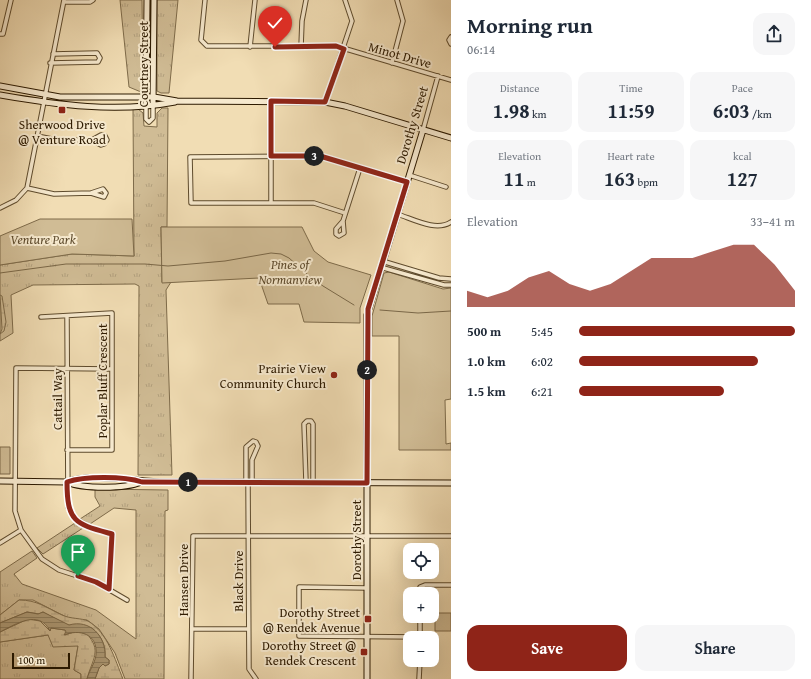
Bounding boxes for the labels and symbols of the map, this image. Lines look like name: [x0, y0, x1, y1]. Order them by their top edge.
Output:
pin: [258, 6, 292, 47]
street label: Courtney Street: [134, 20, 153, 107]
street label: Minot Drive: [366, 37, 434, 73]
street label: Dorothy Street: [391, 83, 433, 166]
marker: Sherwood Drive @ Venture Road: [57, 105, 67, 115]
place label: Sherwood Drive @ Venture Road: [18, 115, 106, 149]
pin: 3: [304, 146, 324, 166]
park label: Venture Park: [10, 230, 76, 249]
park label: Pines of Normanview: [258, 255, 322, 289]
street label: Poplar Bluff Crescent: [93, 323, 112, 439]
place label: Prairie View Community Church: [220, 359, 327, 393]
pin: 2: [357, 360, 377, 380]
street label: Cattail Way: [48, 368, 67, 430]
marker: Prairie View Community Church: [329, 370, 339, 380]
pin: 1: [178, 472, 198, 492]
street label: Dorothy Street: [347, 499, 366, 580]
pin: [61, 535, 95, 576]
street label: Hansen Drive: [174, 544, 193, 616]
street label: Black Drive: [229, 550, 248, 612]
place label: Dorothy Street @ Rendek Avenue: [263, 603, 360, 637]
marker: Dorothy Street @ Rendek Avenue: [363, 614, 373, 624]
place label: Dorothy Street @ Rendek Crescent: [262, 636, 356, 670]
marker: Dorothy Street @ Rendek Crescent: [359, 647, 369, 657]
scale bar: [12, 651, 70, 670]

